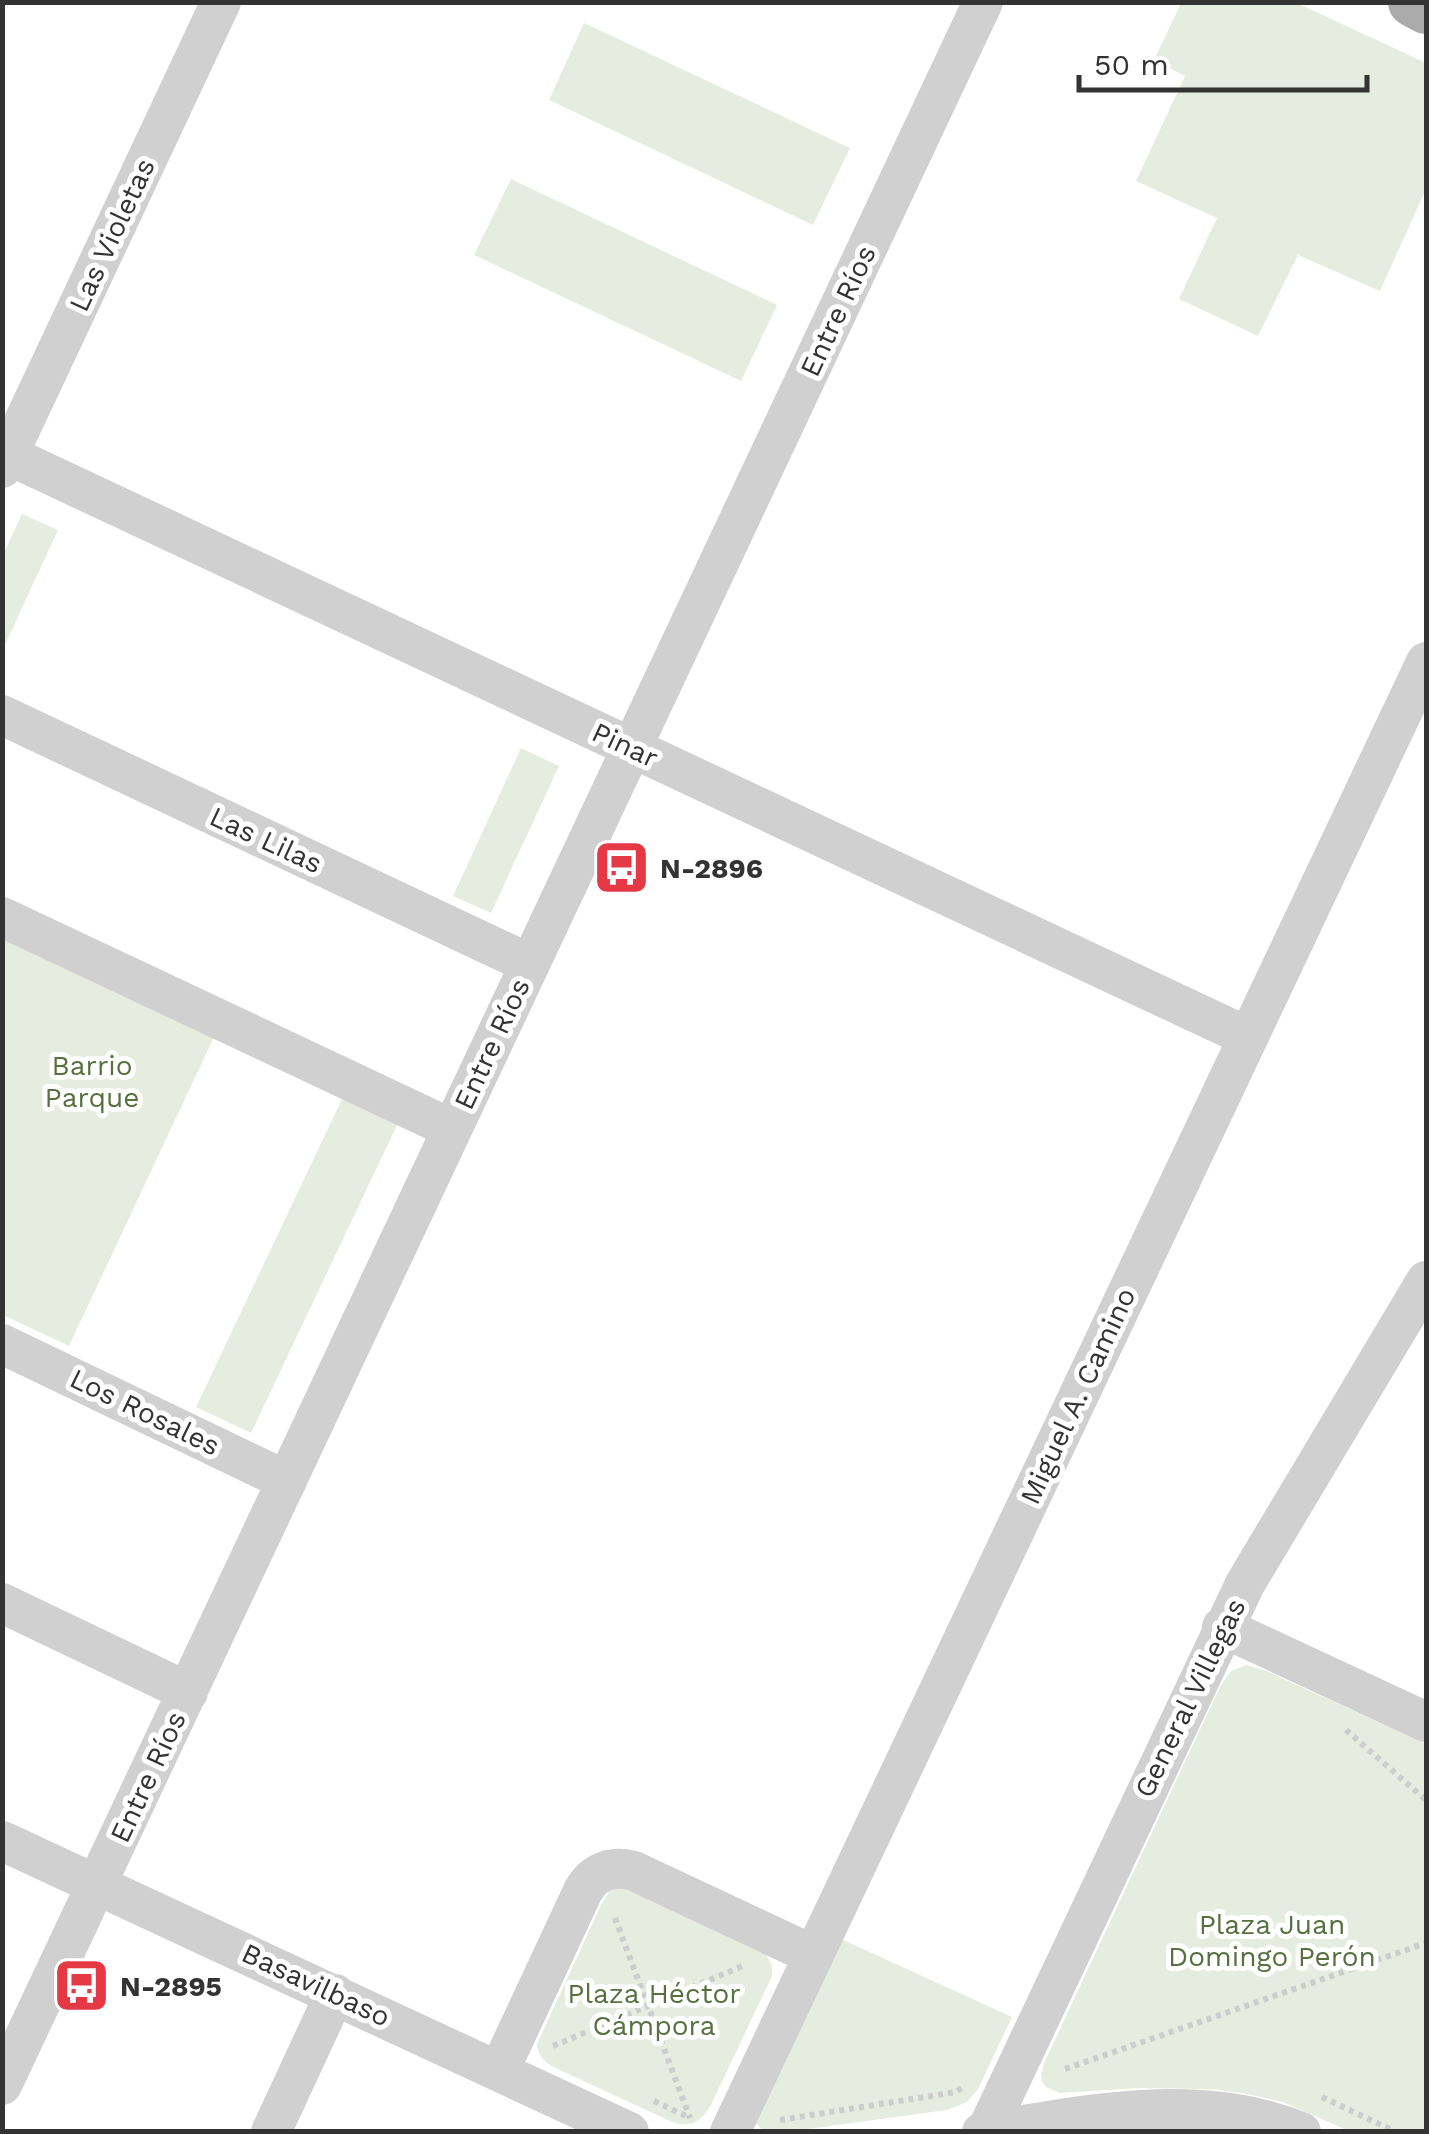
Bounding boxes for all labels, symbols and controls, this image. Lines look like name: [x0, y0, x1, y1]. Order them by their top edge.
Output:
scale bar: [1079, 30, 1366, 92]
text: 50 m: [1094, 47, 1169, 82]
street label: Las Violetas: [62, 153, 162, 317]
street label: Entre Ríos: [793, 240, 883, 382]
street label: Pinar: [587, 715, 663, 775]
street label: Las Lilas: [205, 800, 327, 880]
bus stop icon: N-2896: [591, 838, 651, 898]
place label: N-2896: [660, 852, 763, 885]
street label: Entre Ríos: [447, 973, 537, 1115]
park label: Barrio Parque: [45, 1049, 139, 1114]
street label: Miguel A. Camino: [1013, 1283, 1143, 1509]
street label: Los Rosales: [65, 1362, 225, 1462]
street label: General Villegas: [1128, 1593, 1252, 1803]
street label: Entre Ríos: [103, 1706, 193, 1848]
park label: Plaza Juan Domingo Perón: [1168, 1908, 1376, 1973]
street label: Basavilbaso: [237, 1936, 395, 2034]
bus stop icon: N-2895: [51, 1956, 111, 2016]
place label: N-2895: [120, 1970, 222, 2003]
park label: Plaza Héctor Cámpora: [567, 1977, 741, 2042]

